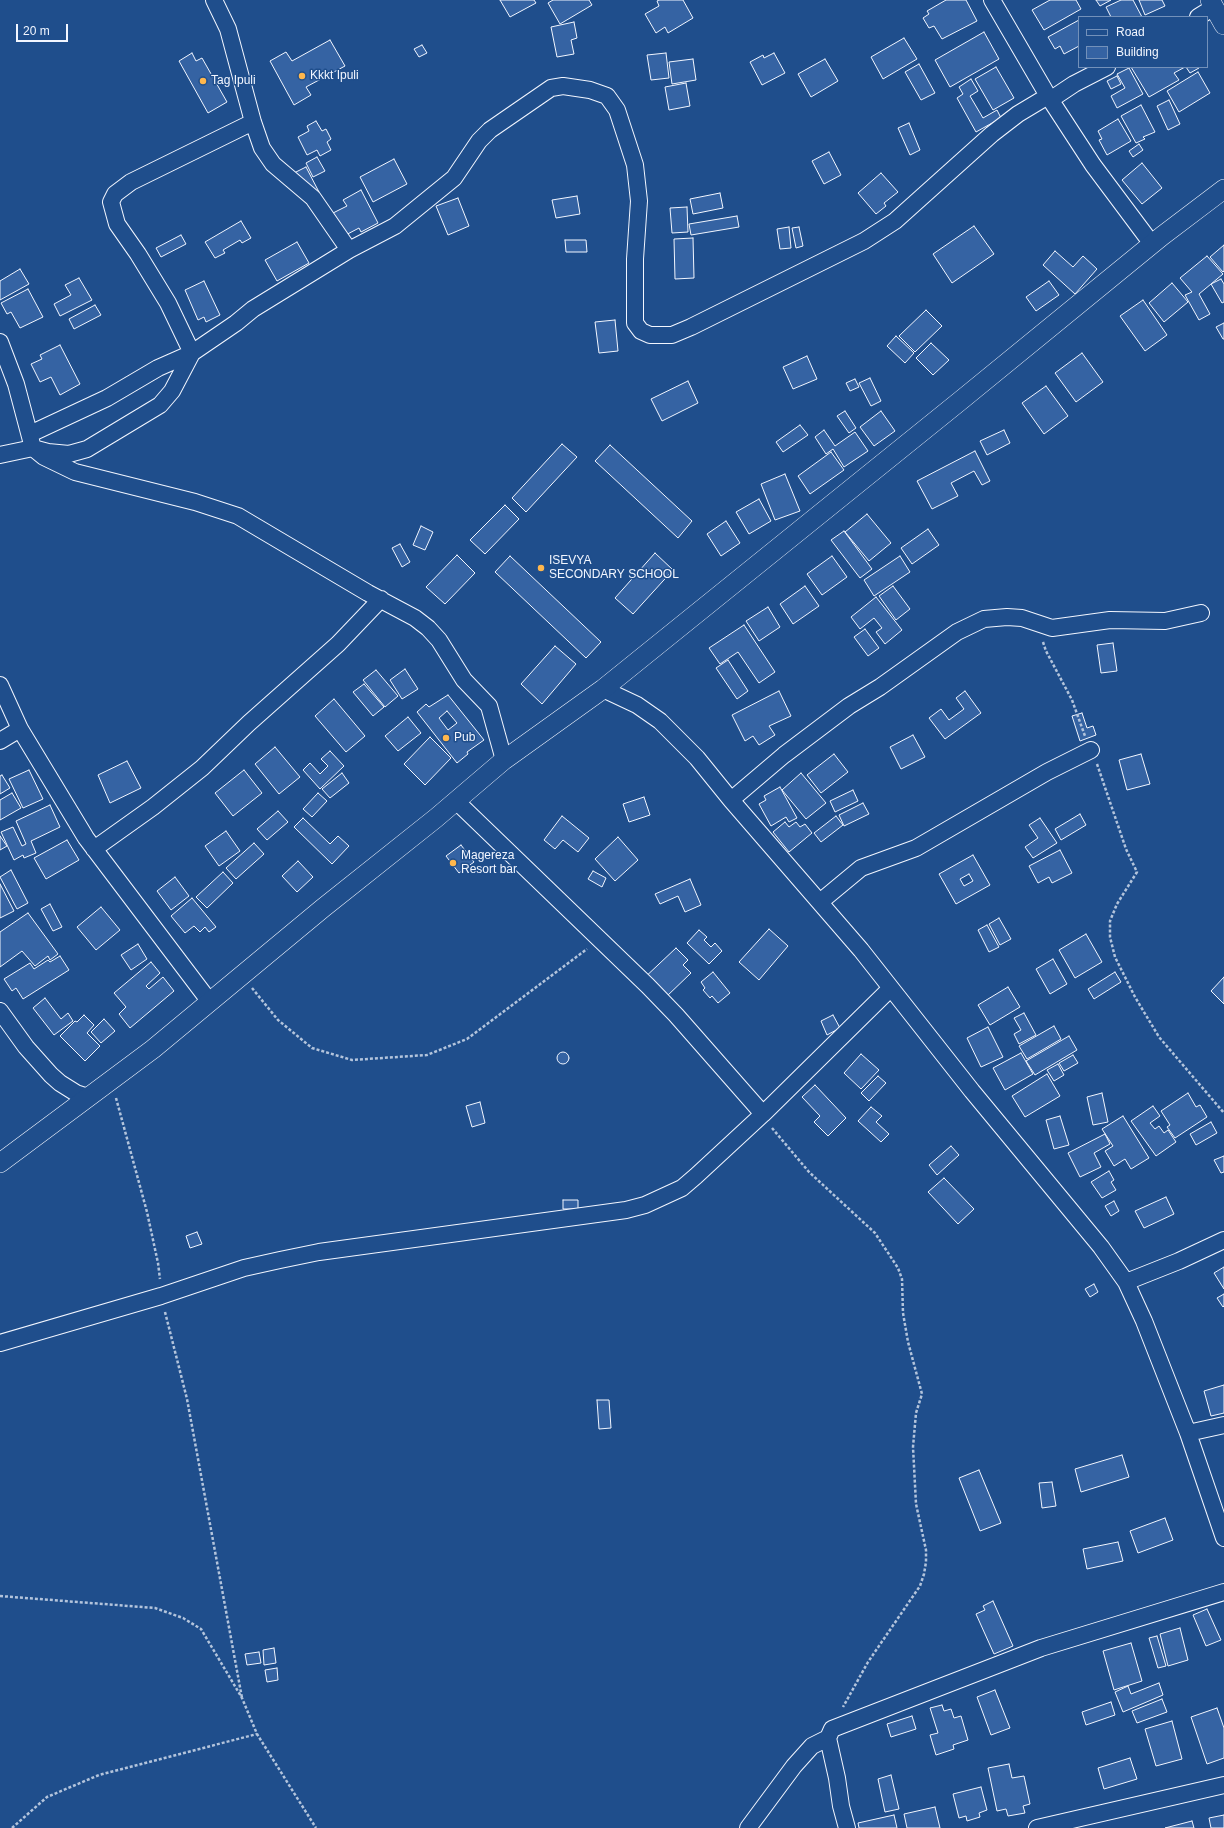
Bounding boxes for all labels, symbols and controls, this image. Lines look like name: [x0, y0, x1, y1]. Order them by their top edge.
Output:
scale bar: [18, 16, 70, 42]
legend: [1078, 16, 1208, 68]
text: 20 m: [23, 24, 50, 38]
text: Road: [1116, 25, 1145, 39]
text: Building: [1116, 45, 1159, 59]
place label: Kkkt Ipuli: [310, 69, 359, 83]
marker: Kkkt Ipuli: [297, 71, 307, 81]
place label: Tag Ipuli: [211, 74, 256, 88]
marker: Tag Ipuli: [198, 76, 208, 86]
place label: ISEVYA SECONDARY SCHOOL: [549, 554, 679, 582]
marker: ISEVYA SECONDARY SCHOOL: [536, 563, 546, 573]
place label: Pub: [454, 731, 475, 745]
marker: Pub: [441, 733, 451, 743]
place label: Magereza Resort bar: [461, 849, 517, 877]
marker: Magereza Resort bar: [448, 858, 458, 868]

